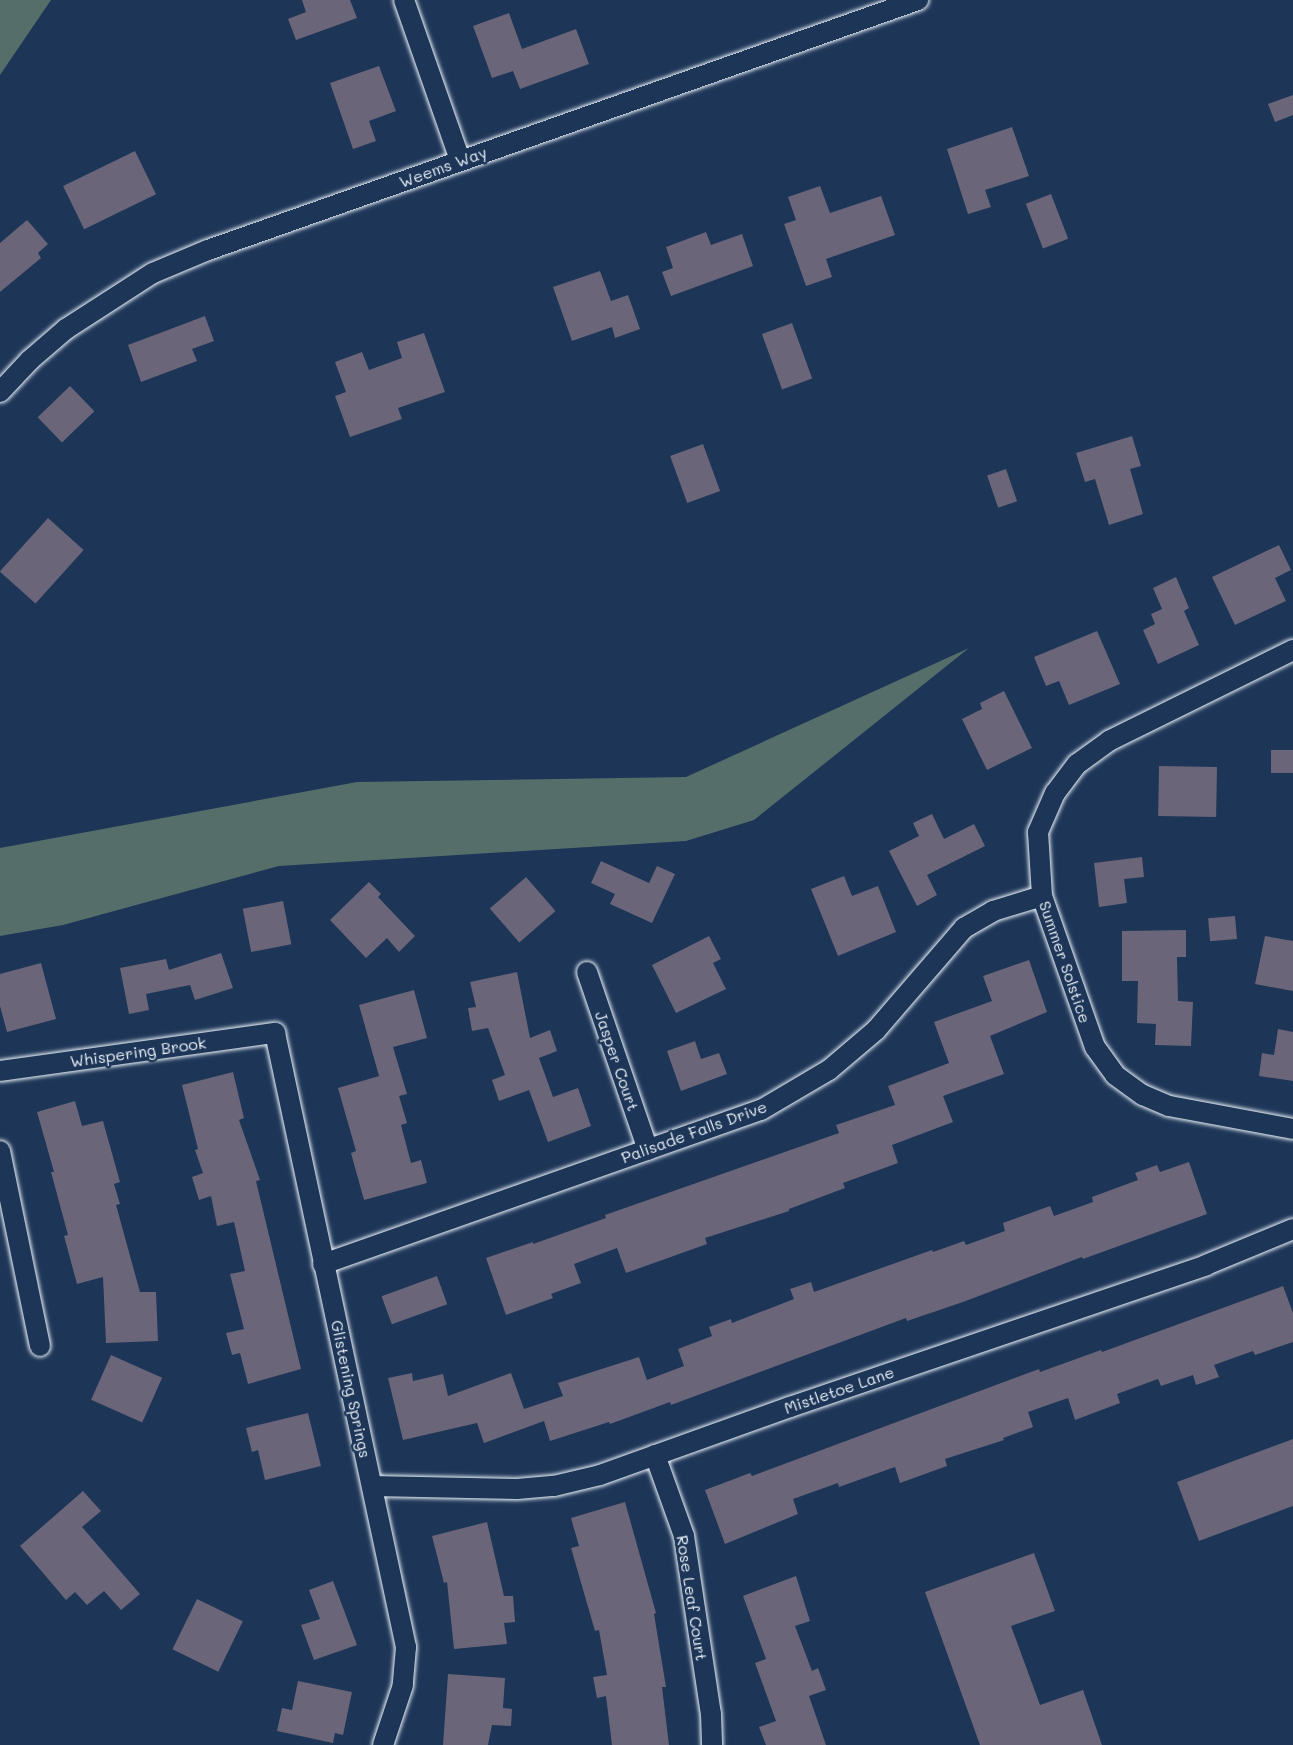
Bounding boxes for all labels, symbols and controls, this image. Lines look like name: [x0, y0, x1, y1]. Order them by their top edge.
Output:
street label: Weems Way: [397, 142, 489, 192]
street label: Summer Solstice: [1035, 898, 1095, 1026]
street label: Jasper Court: [591, 1009, 643, 1113]
street label: Whispering Brook: [69, 1033, 207, 1071]
street label: Palisade Falls Drive: [619, 1097, 769, 1167]
street label: Glistening Springs: [327, 1318, 375, 1460]
street label: Mistletoe Lane: [781, 1362, 897, 1418]
street label: Rose Leaf Court: [673, 1534, 711, 1662]

